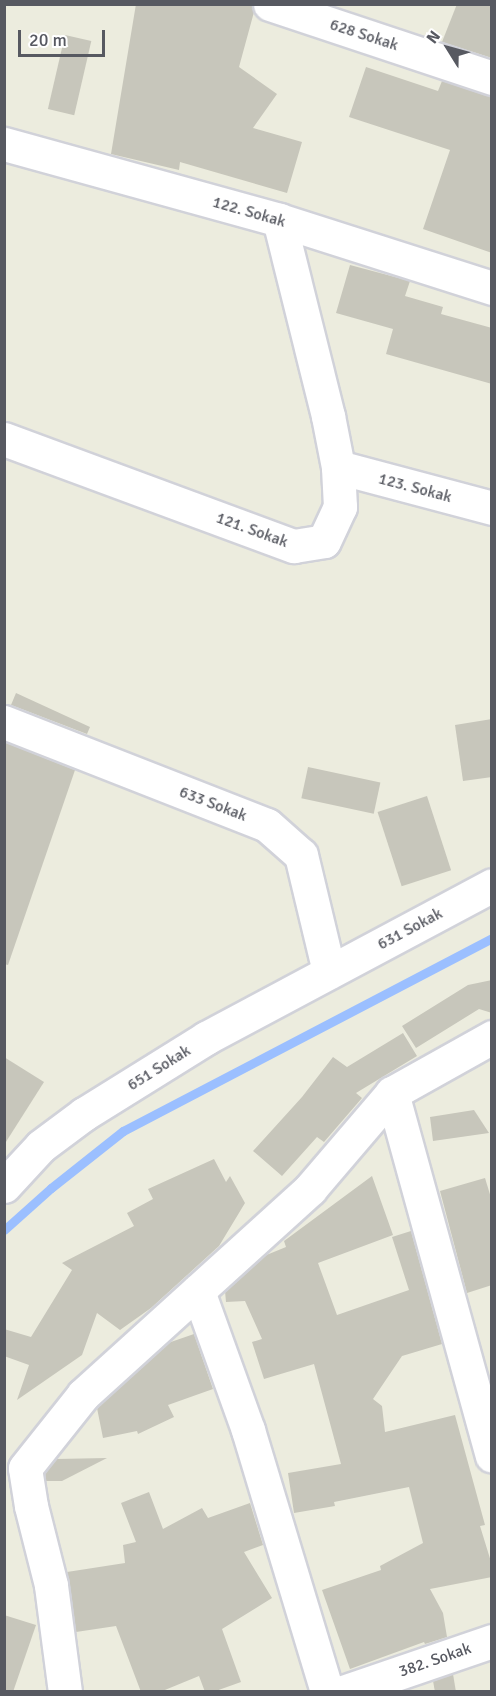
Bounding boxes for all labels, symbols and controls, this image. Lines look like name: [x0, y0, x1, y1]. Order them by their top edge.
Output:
street label: 628 Sokak: [327, 15, 401, 55]
scale bar: [21, 18, 108, 56]
north arrow: [418, 18, 478, 78]
text: N: [422, 27, 445, 48]
text: 20 m: [29, 29, 67, 51]
street label: 122. Sokak: [210, 192, 288, 232]
street label: 123. Sokak: [376, 469, 454, 507]
street label: 121. Sokak: [213, 508, 291, 552]
street label: 633 Sokak: [177, 782, 249, 826]
street label: 631 Sokak: [374, 904, 446, 954]
street label: 651 Sokak: [124, 1041, 194, 1095]
street label: 382. Sokak: [396, 1639, 474, 1681]

